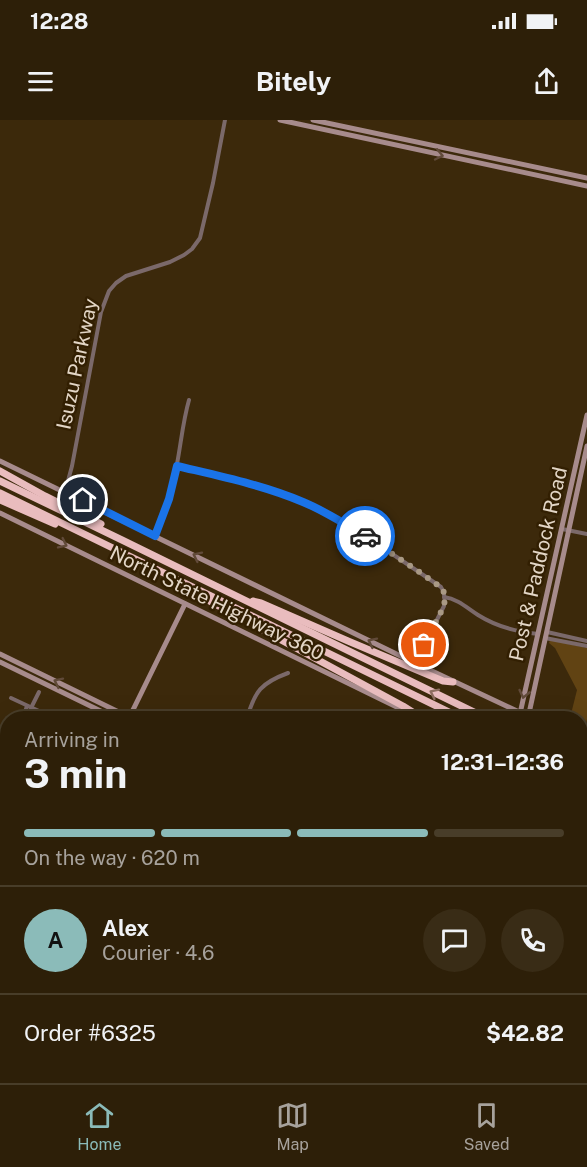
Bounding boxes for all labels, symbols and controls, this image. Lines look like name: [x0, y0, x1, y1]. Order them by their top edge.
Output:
text: 12:28: [30, 8, 89, 34]
icon: menu: [24, 65, 57, 98]
text: Bitely: [256, 65, 331, 97]
icon: share: [530, 65, 563, 98]
one-way arrow: [434, 147, 444, 160]
street label: Isuzu Parkway: [51, 296, 103, 432]
street label: Post & Paddock Road: [504, 465, 572, 663]
pin: [57, 474, 108, 525]
icon: home: [66, 483, 99, 516]
courier: [335, 506, 395, 566]
icon: car: [349, 520, 382, 553]
one-way arrow: [57, 537, 68, 548]
street label: North State Highway 360: [106, 541, 328, 665]
one-way arrow: [193, 552, 204, 564]
pin: [398, 619, 449, 670]
icon: bag: [407, 628, 440, 661]
one-way arrow: [368, 638, 379, 650]
one-way arrow: [54, 678, 65, 690]
one-way arrow: [429, 688, 440, 700]
one-way arrow: [519, 688, 532, 698]
text: Arriving in: [24, 728, 119, 752]
text: 12:31–12:36: [441, 749, 564, 775]
text: 3 min: [24, 751, 127, 797]
text: On the way · 620 m: [24, 846, 200, 870]
button: chat: [423, 909, 486, 972]
button: phone: [501, 909, 564, 972]
text: Alex: [102, 915, 149, 941]
text: A: [48, 927, 63, 953]
text: Courier · 4.6: [102, 941, 214, 965]
text: Order #6325: [24, 1020, 156, 1046]
text: $42.82: [486, 1020, 564, 1046]
tab: Home: [77, 1099, 121, 1154]
tab: Map: [276, 1099, 309, 1154]
tab: Saved: [464, 1099, 510, 1154]

